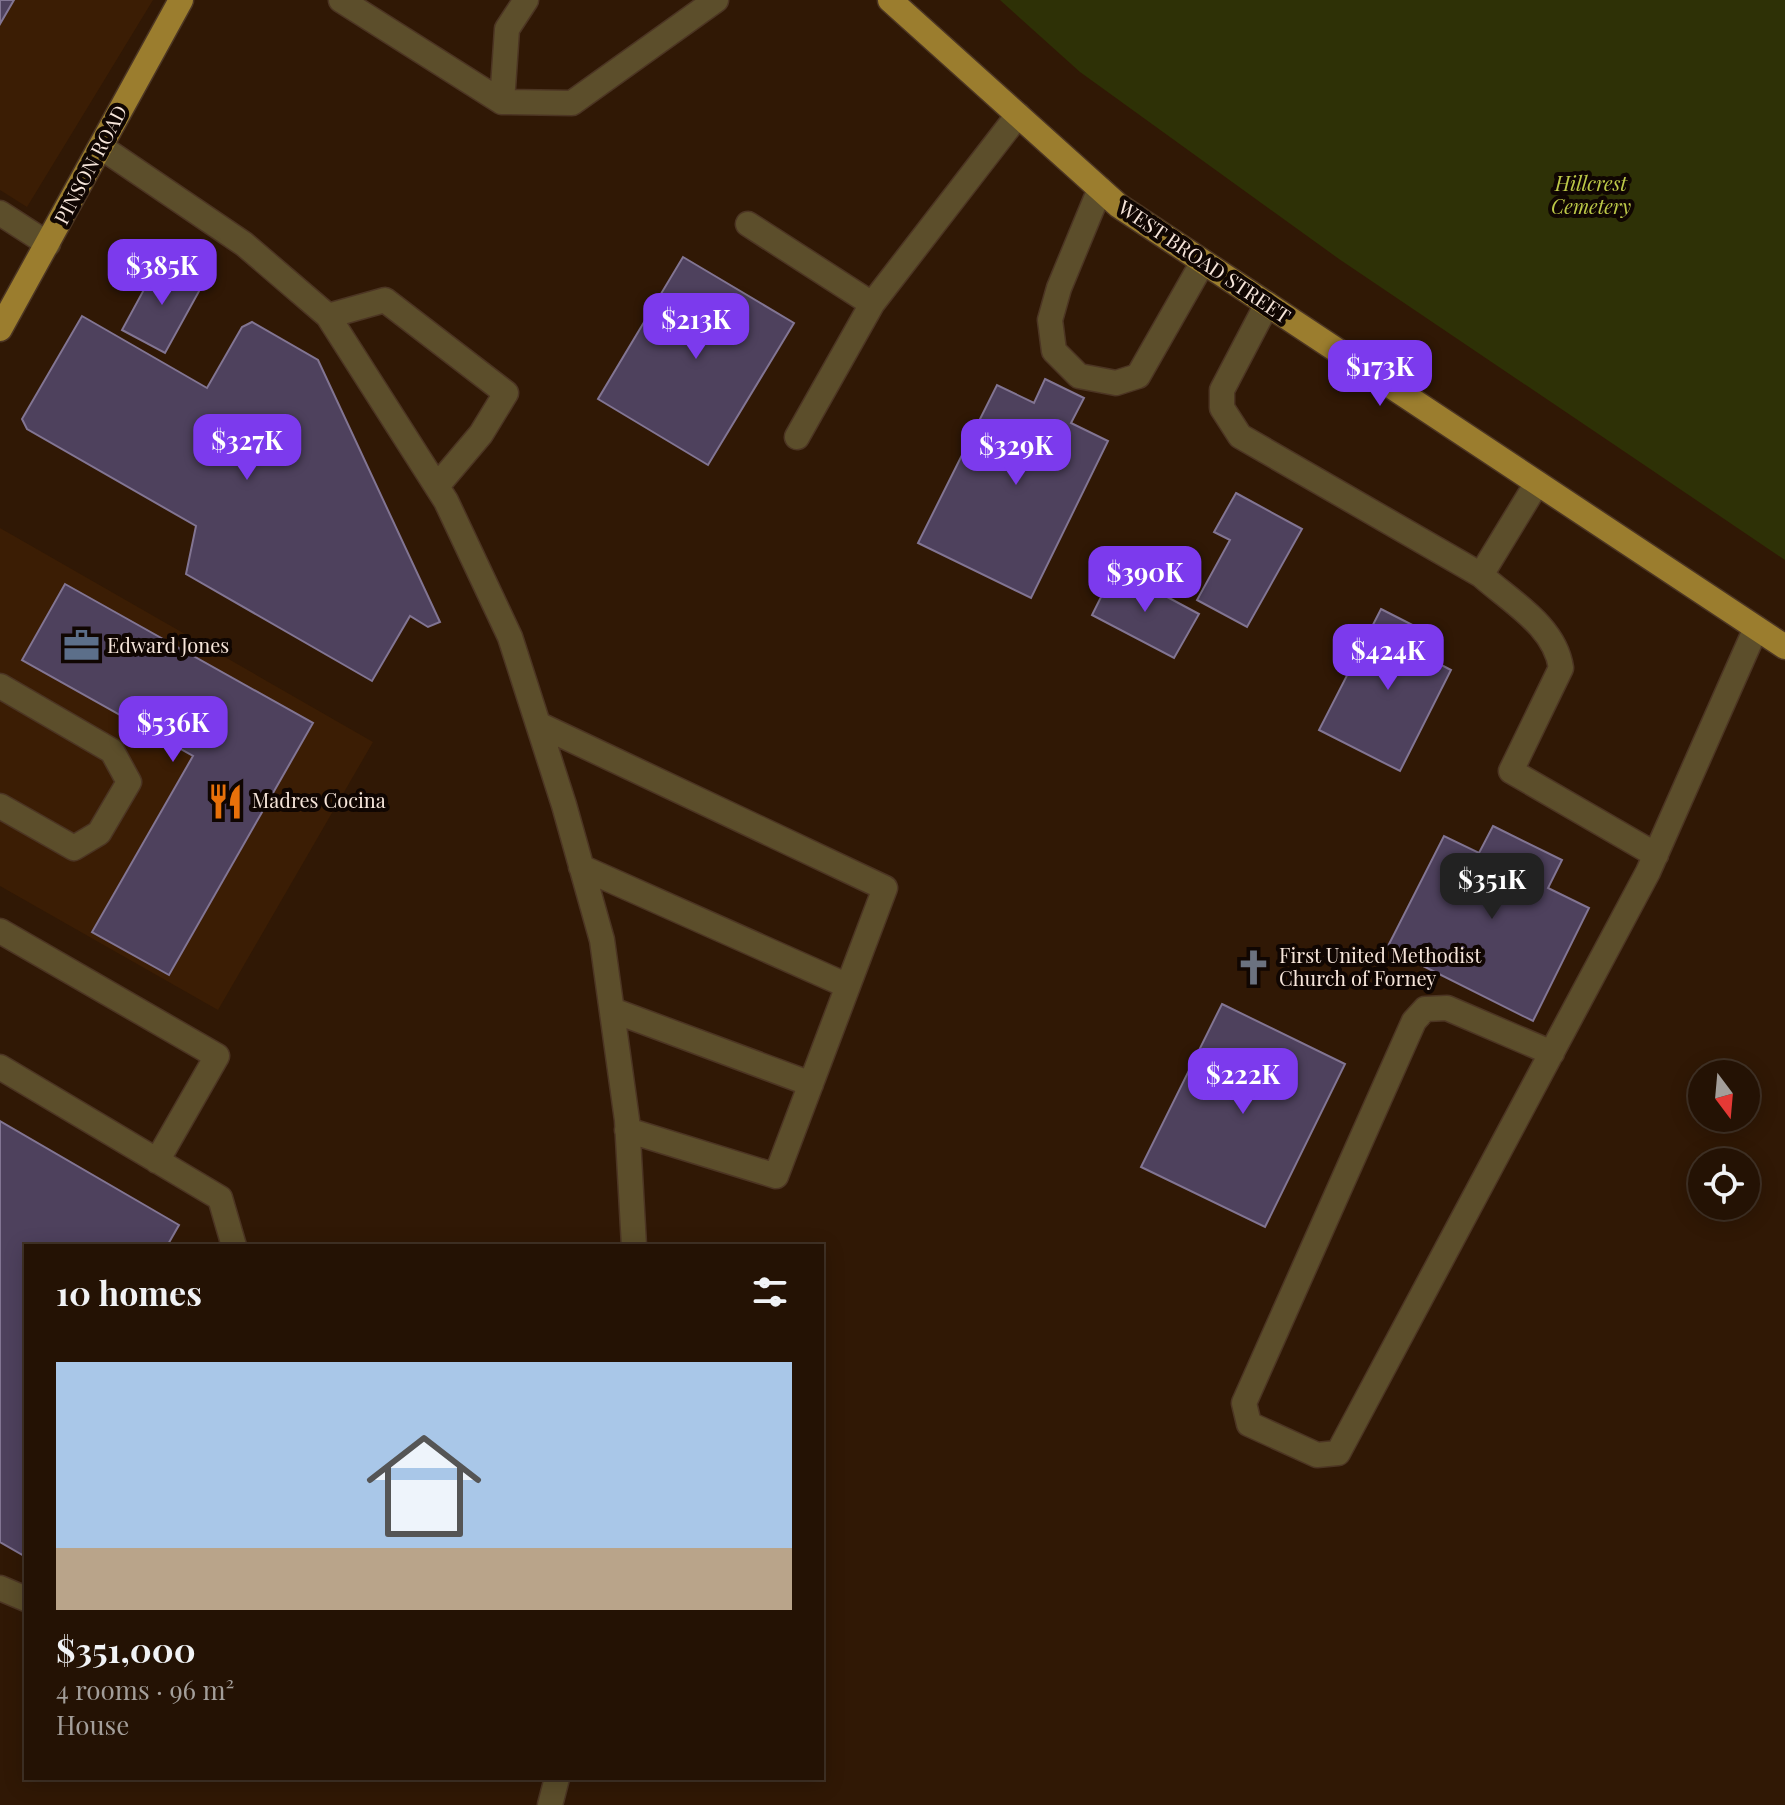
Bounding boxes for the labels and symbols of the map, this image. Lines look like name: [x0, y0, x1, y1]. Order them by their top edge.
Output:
street label: PINSON ROAD: [47, 100, 132, 229]
park label: Hillcrest Cemetery: [1551, 169, 1631, 219]
street label: WEST BROAD STREET: [1113, 192, 1296, 329]
pin: $385K: [106, 239, 218, 307]
pin: $213K: [640, 293, 752, 361]
pin: $173K: [1324, 340, 1436, 408]
pin: $327K: [191, 414, 303, 482]
pin: $329K: [960, 419, 1072, 487]
pin: $390K: [1089, 546, 1201, 614]
pin: $424K: [1332, 624, 1444, 692]
office icon: Edward Jones: [62, 627, 100, 665]
place label: Edward Jones: [107, 631, 229, 658]
pin: $536K: [117, 696, 229, 764]
restaurant icon: Madres Cocina: [207, 782, 245, 820]
place label: Madres Cocina: [252, 786, 386, 813]
pin: $351K: [1436, 853, 1548, 921]
place label: First United Methodist Church of Forney: [1279, 941, 1482, 991]
church icon: First United Methodist Church of Forney: [1234, 949, 1272, 987]
pin: $222K: [1187, 1048, 1299, 1116]
north arrow: [1688, 1060, 1760, 1132]

